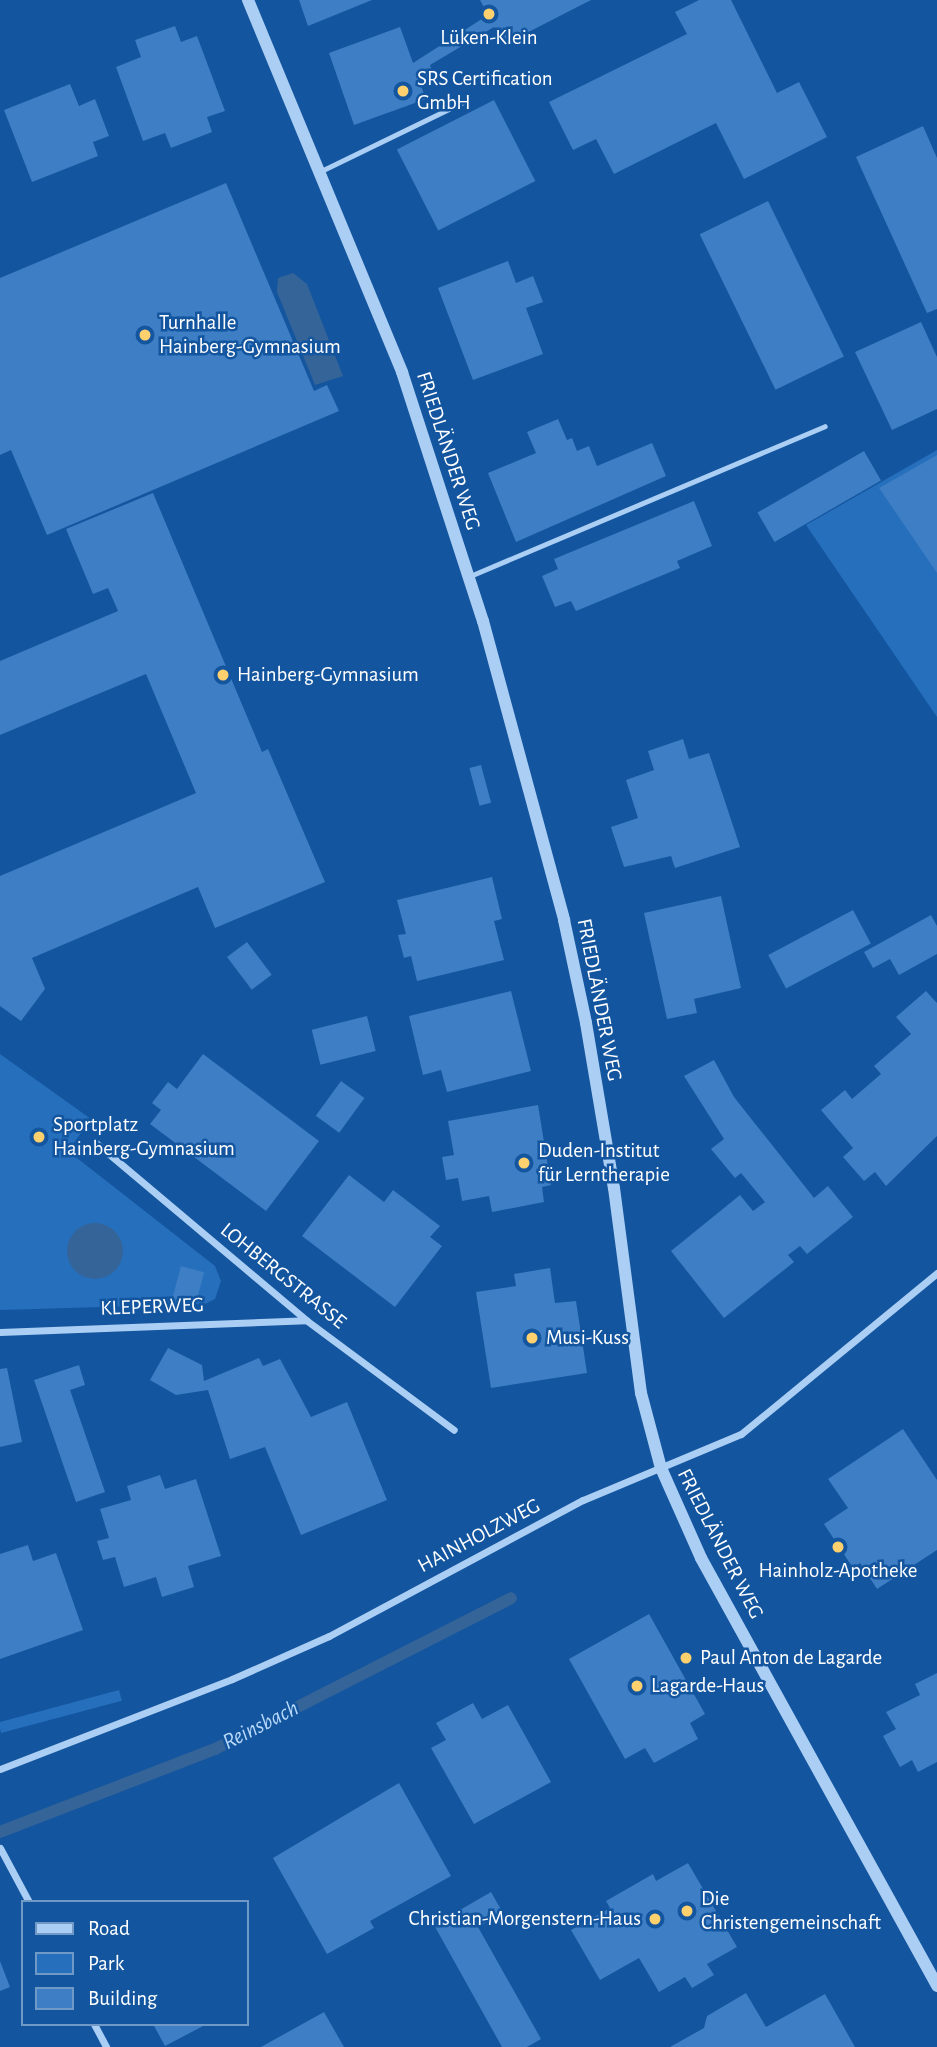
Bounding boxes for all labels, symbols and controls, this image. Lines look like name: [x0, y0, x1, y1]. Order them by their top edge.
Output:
marker: Lüken-Klein: [481, 6, 497, 22]
place label: Lüken-Klein: [440, 25, 538, 51]
place label: SRS Certification GmbH: [417, 66, 553, 116]
marker: SRS Certification GmbH: [395, 83, 411, 99]
place label: Turnhalle Hainberg-Gymnasium: [159, 310, 341, 360]
marker: Turnhalle Hainberg-Gymnasium: [137, 327, 153, 343]
street label: FRIEDLÄNDER WEG: [410, 369, 486, 533]
place label: Hainberg-Gymnasium: [237, 662, 419, 688]
marker: Hainberg-Gymnasium: [215, 667, 231, 683]
street label: FRIEDLÄNDER WEG: [571, 916, 627, 1084]
place label: Sportplatz Hainberg-Gymnasium: [53, 1112, 235, 1162]
marker: Sportplatz Hainberg-Gymnasium: [31, 1129, 47, 1145]
place label: Duden-Institut für Lerntherapie: [538, 1138, 670, 1188]
marker: Duden-Institut für Lerntherapie: [516, 1155, 532, 1171]
street label: LOHBERGSTRASSE: [215, 1218, 351, 1334]
street label: KLEPERWEG: [100, 1293, 204, 1321]
place label: Musi-Kuss: [546, 1325, 629, 1351]
marker: Musi-Kuss: [524, 1330, 540, 1346]
street label: FRIEDLÄNDER WEG: [671, 1465, 769, 1623]
street label: HAINHOLZWEG: [414, 1493, 544, 1579]
marker: Hainholz-Apotheke: [830, 1539, 846, 1555]
place label: Hainholz-Apotheke: [759, 1558, 917, 1584]
place label: Paul Anton de Lagarde: [700, 1645, 882, 1671]
marker: Paul Anton de Lagarde: [678, 1650, 694, 1666]
place label: Lagarde-Haus: [651, 1673, 764, 1699]
marker: Lagarde-Haus: [629, 1678, 645, 1694]
water label: Reinsbach: [218, 1695, 304, 1757]
place label: Die Christengemeinschaft: [701, 1886, 881, 1936]
legend: [21, 1900, 248, 2026]
marker: Die Christengemeinschaft: [679, 1903, 695, 1919]
place label: Christian-Morgenstern-Haus: [409, 1906, 641, 1932]
marker: Christian-Morgenstern-Haus: [647, 1911, 663, 1927]
text: Road: [88, 1918, 130, 1939]
text: Park: [88, 1953, 124, 1974]
text: Building: [88, 1988, 157, 2009]

